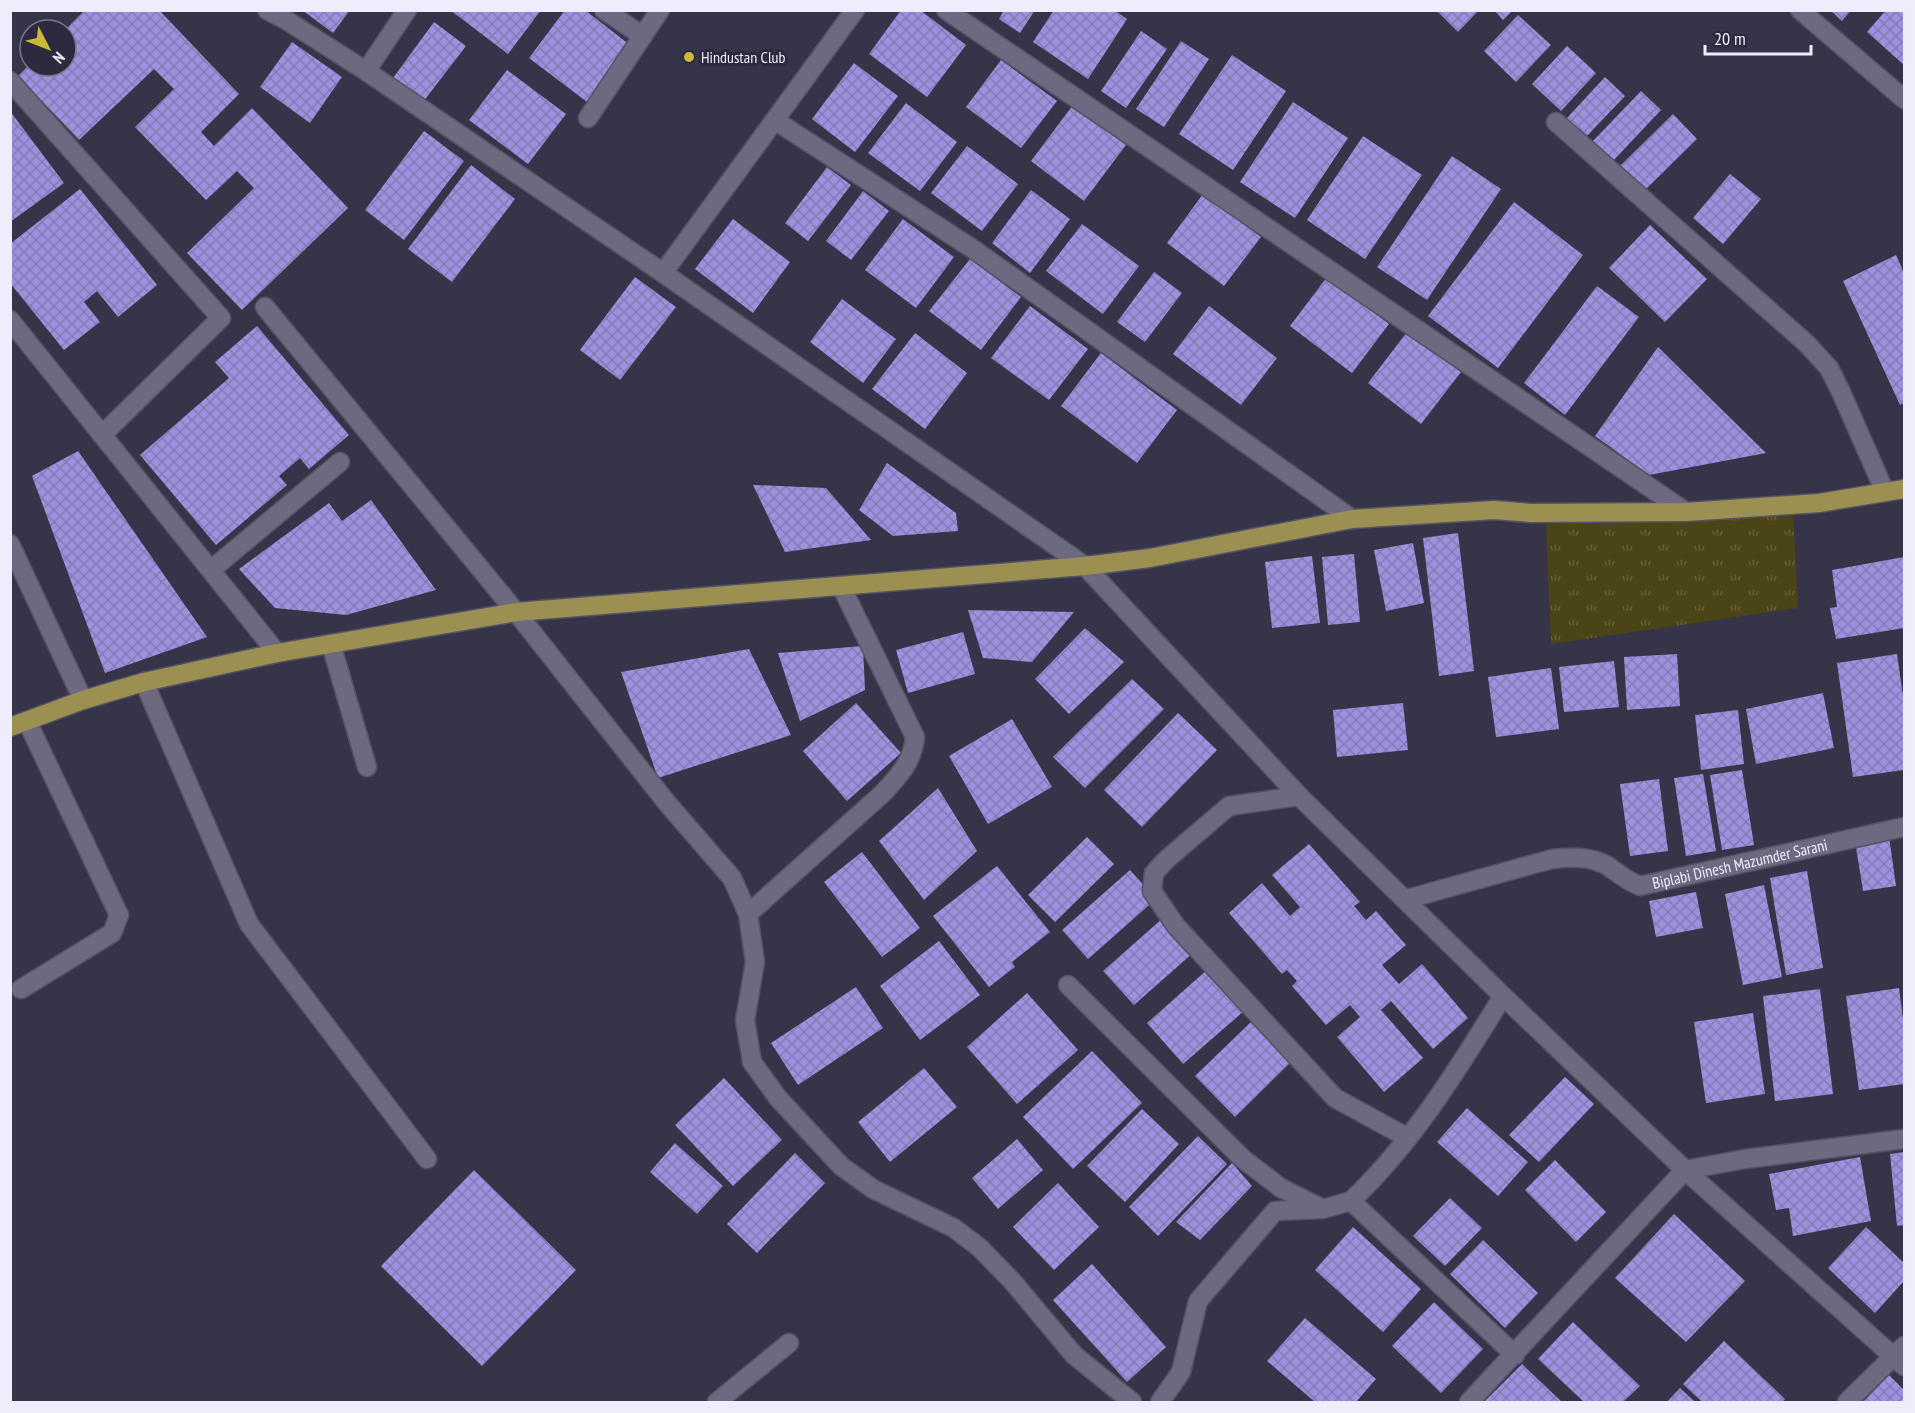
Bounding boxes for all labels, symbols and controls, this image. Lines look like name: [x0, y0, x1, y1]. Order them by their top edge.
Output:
north arrow: [18, 18, 78, 78]
scale bar: [1705, 18, 1812, 56]
text: 20 m: [1714, 27, 1746, 50]
place label: Hindustan Club: [701, 47, 786, 67]
text: N: [49, 48, 69, 68]
marker: Hindustan Club: [682, 50, 696, 64]
street label: Biplabi Dinesh Mazumder Sarani: [1650, 834, 1829, 893]

